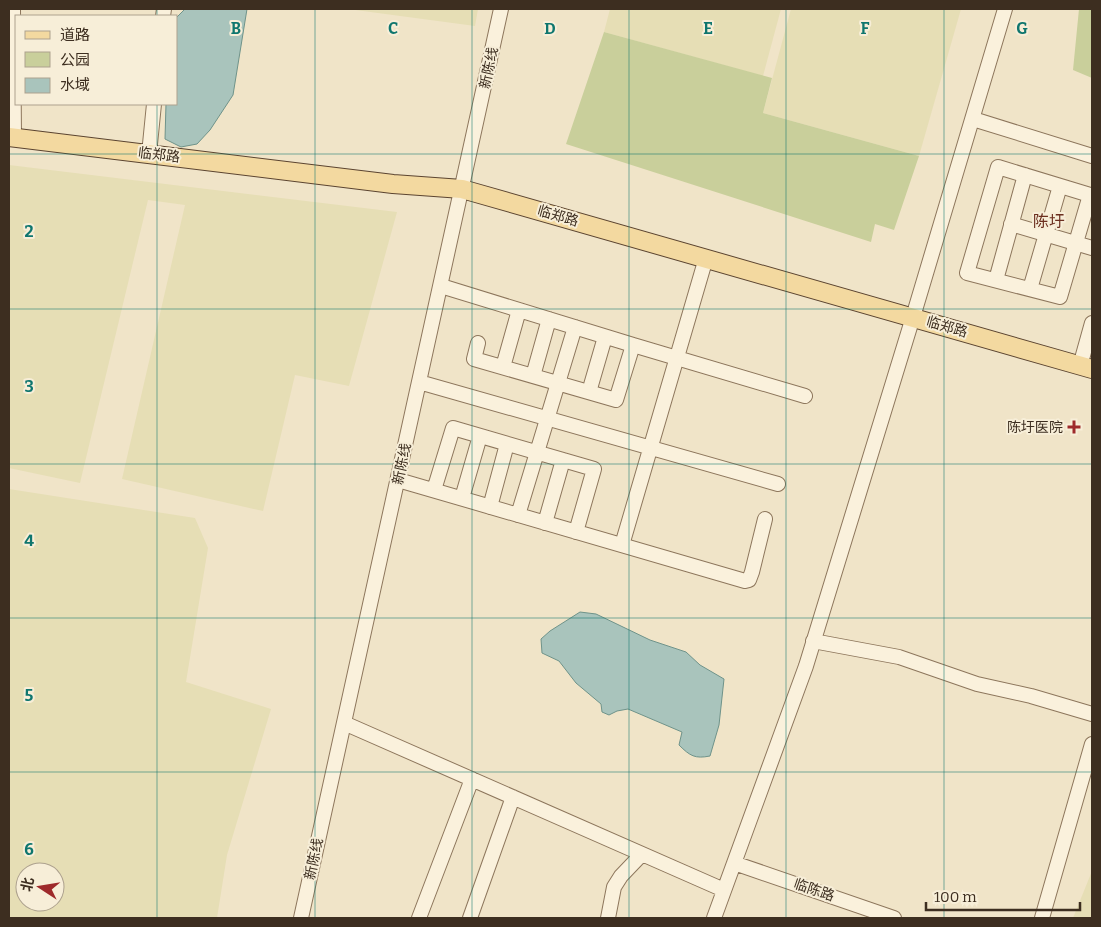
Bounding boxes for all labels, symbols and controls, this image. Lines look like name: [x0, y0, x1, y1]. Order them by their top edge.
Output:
legend: [15, 15, 178, 105]
text: B: [231, 19, 241, 38]
text: C: [388, 19, 398, 38]
text: D: [544, 19, 556, 38]
text: E: [703, 19, 713, 38]
text: F: [861, 19, 870, 38]
text: G: [1016, 19, 1028, 38]
text: 道路: [60, 26, 90, 44]
street label: 新陈线: [476, 46, 502, 90]
text: 公园: [60, 51, 90, 69]
text: 水域: [60, 76, 90, 94]
street label: 临郑路: [137, 144, 181, 166]
street label: 临郑路: [535, 202, 581, 230]
district label: 陈圩: [1033, 212, 1065, 231]
text: 2: [24, 222, 34, 241]
street label: 临郑路: [924, 313, 970, 341]
text: 3: [24, 377, 34, 396]
place label: 陈圩医院: [1007, 419, 1063, 436]
marker: 陈圩医院: [1067, 420, 1081, 434]
street label: 新陈线: [389, 442, 415, 486]
text: 4: [24, 531, 34, 550]
text: 5: [25, 686, 34, 705]
street label: 新陈线: [301, 837, 327, 881]
text: 6: [24, 840, 34, 859]
north arrow: [15, 862, 65, 912]
street label: 临陈路: [791, 875, 837, 905]
text: 北: [18, 876, 38, 893]
scale bar: [926, 880, 1080, 912]
text: 100 m: [934, 888, 977, 906]

